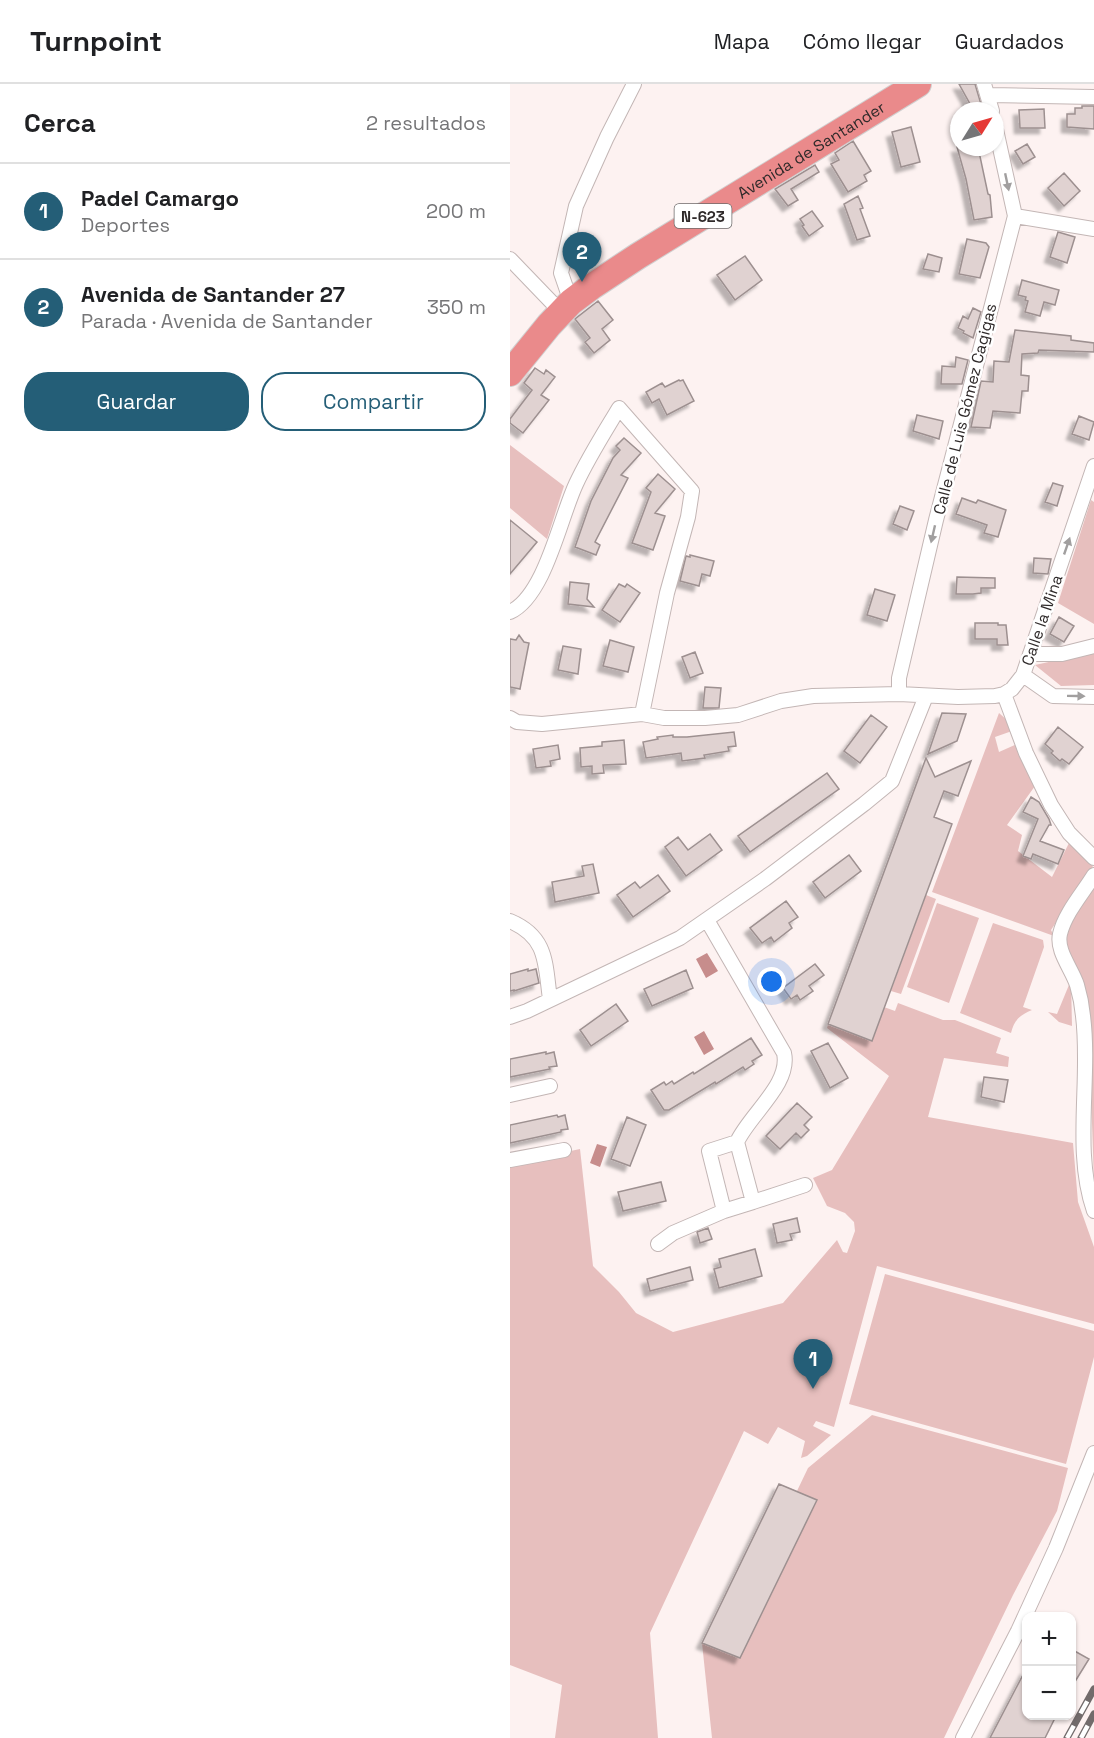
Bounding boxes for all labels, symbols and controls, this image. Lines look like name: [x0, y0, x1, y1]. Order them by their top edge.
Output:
text: Turnpoint: [30, 23, 162, 59]
text: Mapa: [714, 28, 770, 55]
text: Cómo llegar: [803, 28, 922, 55]
text: Guardados: [955, 28, 1064, 55]
street label: Avenida de Santander: [733, 96, 889, 203]
north arrow: [950, 102, 1004, 156]
text: Cerca: [24, 106, 96, 140]
text: 2 resultados: [366, 110, 486, 136]
one-way arrow: [1003, 173, 1013, 192]
text: Padel Camargo: [81, 184, 239, 212]
text: 1: [39, 198, 48, 224]
text: 200 m: [426, 198, 486, 224]
road number: N-623: [674, 204, 732, 228]
text: Deportes: [81, 212, 170, 238]
pin: 2: [562, 232, 602, 282]
text: Avenida de Santander 27: [81, 280, 345, 308]
text: 2: [38, 294, 49, 320]
text: 350 m: [427, 294, 486, 320]
street label: Calle de Luis Gómez Cagigas: [929, 301, 1001, 517]
text: Parada · Avenida de Santander: [81, 308, 373, 334]
button: Guardar: [24, 372, 249, 431]
button: Compartir: [261, 372, 486, 431]
one-way arrow: [928, 525, 937, 544]
one-way arrow: [1063, 537, 1072, 555]
street label: Calle la Mina: [1017, 572, 1067, 668]
one-way arrow: [1067, 692, 1086, 701]
your location: [757, 967, 786, 996]
pin: 1: [794, 1340, 832, 1389]
map controls: [1022, 1612, 1076, 1720]
button: +: [1022, 1612, 1076, 1666]
button: −: [1022, 1666, 1076, 1720]

